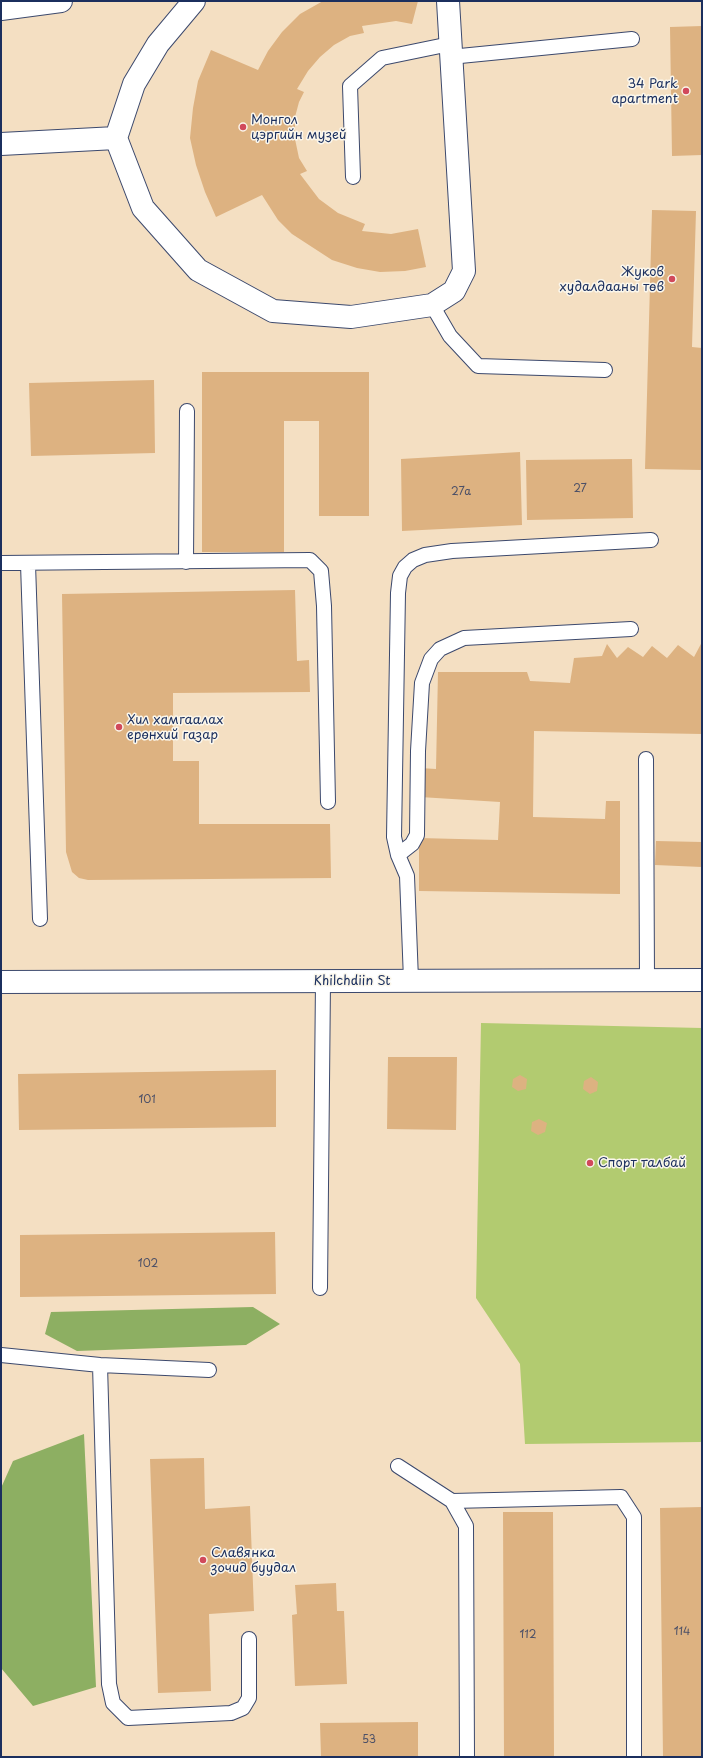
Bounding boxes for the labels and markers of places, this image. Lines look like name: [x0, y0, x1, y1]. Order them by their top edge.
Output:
place label: 34 Park apartment: [612, 76, 678, 107]
marker: 34 Park apartment: [681, 86, 691, 96]
place label: Монгол цэргийн музей: [251, 112, 347, 143]
marker: Монгол цэргийн музей: [238, 122, 248, 132]
place label: Жуков худалдааны төв: [559, 264, 664, 295]
marker: Жуков худалдааны төв: [667, 274, 677, 284]
place label: Хил хамгаалах ерөнхий газар: [127, 712, 223, 743]
marker: Хил хамгаалах ерөнхий газар: [114, 722, 124, 732]
place label: Спорт талбай: [598, 1155, 686, 1171]
marker: Спорт талбай: [585, 1158, 595, 1168]
place label: Славянка зочид буудал: [211, 1545, 296, 1576]
marker: Славянка зочид буудал: [198, 1555, 208, 1565]

